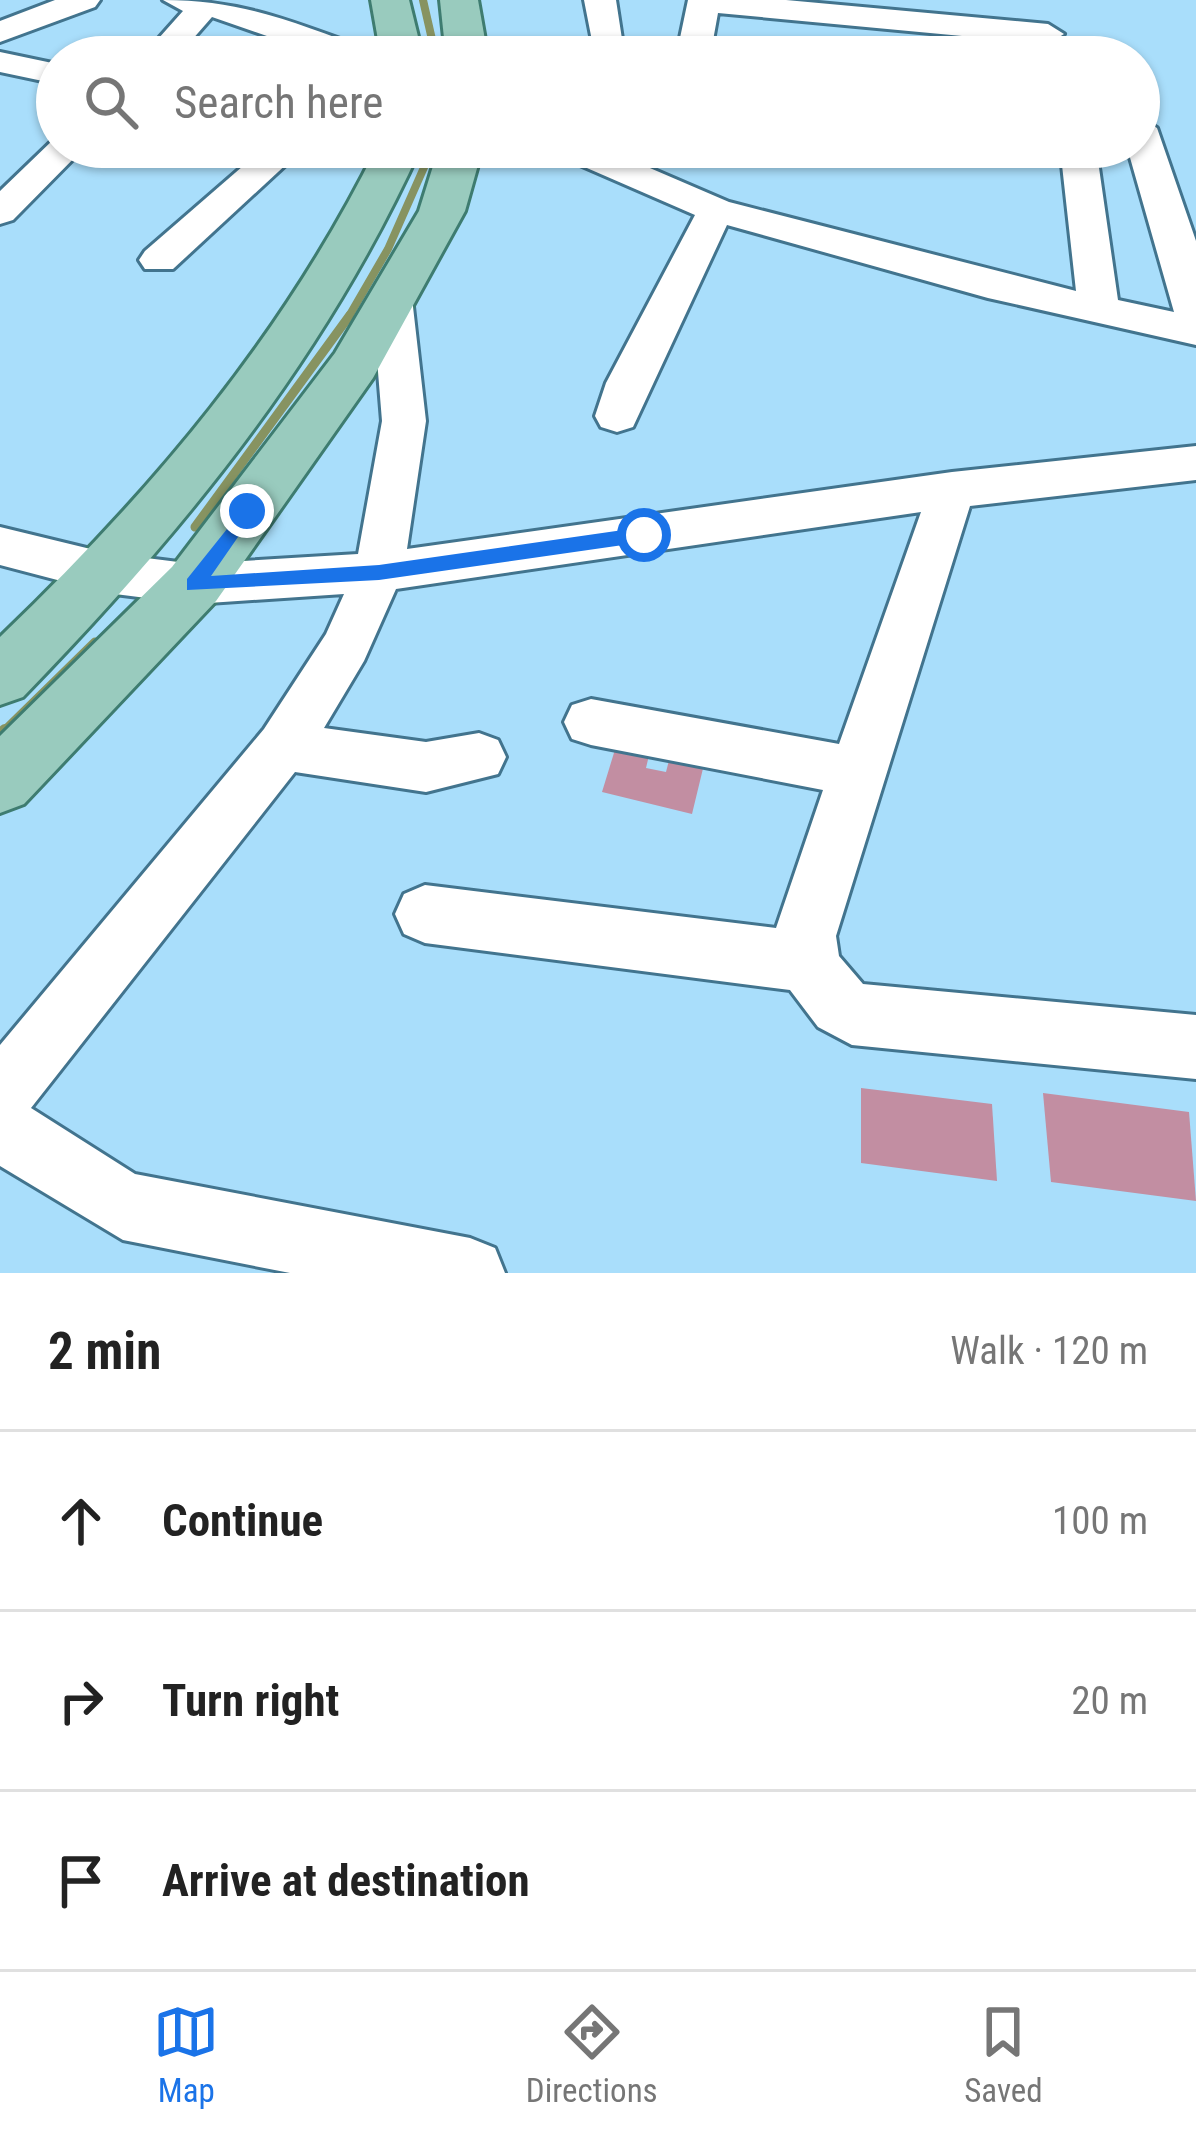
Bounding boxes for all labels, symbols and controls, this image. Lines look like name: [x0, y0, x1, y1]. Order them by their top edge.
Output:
search box: [36, 36, 1160, 168]
icon: search: [78, 69, 144, 135]
text: Search here: [174, 76, 383, 129]
route end: [220, 484, 274, 538]
route start: [617, 508, 671, 562]
text: 2 min: [48, 1322, 161, 1381]
text: Walk · 120 m: [950, 1328, 1148, 1374]
icon: ahead: [48, 1488, 114, 1554]
text: Continue: [162, 1494, 323, 1547]
text: 100 m: [1052, 1498, 1148, 1544]
icon: right: [48, 1668, 114, 1734]
text: Turn right: [162, 1674, 339, 1727]
text: 20 m: [1071, 1678, 1148, 1724]
icon: arrive: [48, 1848, 114, 1914]
text: Arrive at destination: [162, 1854, 530, 1907]
tab: Map: [153, 1999, 219, 2110]
tab: Directions: [526, 1999, 658, 2110]
tab: Saved: [964, 1999, 1043, 2110]

